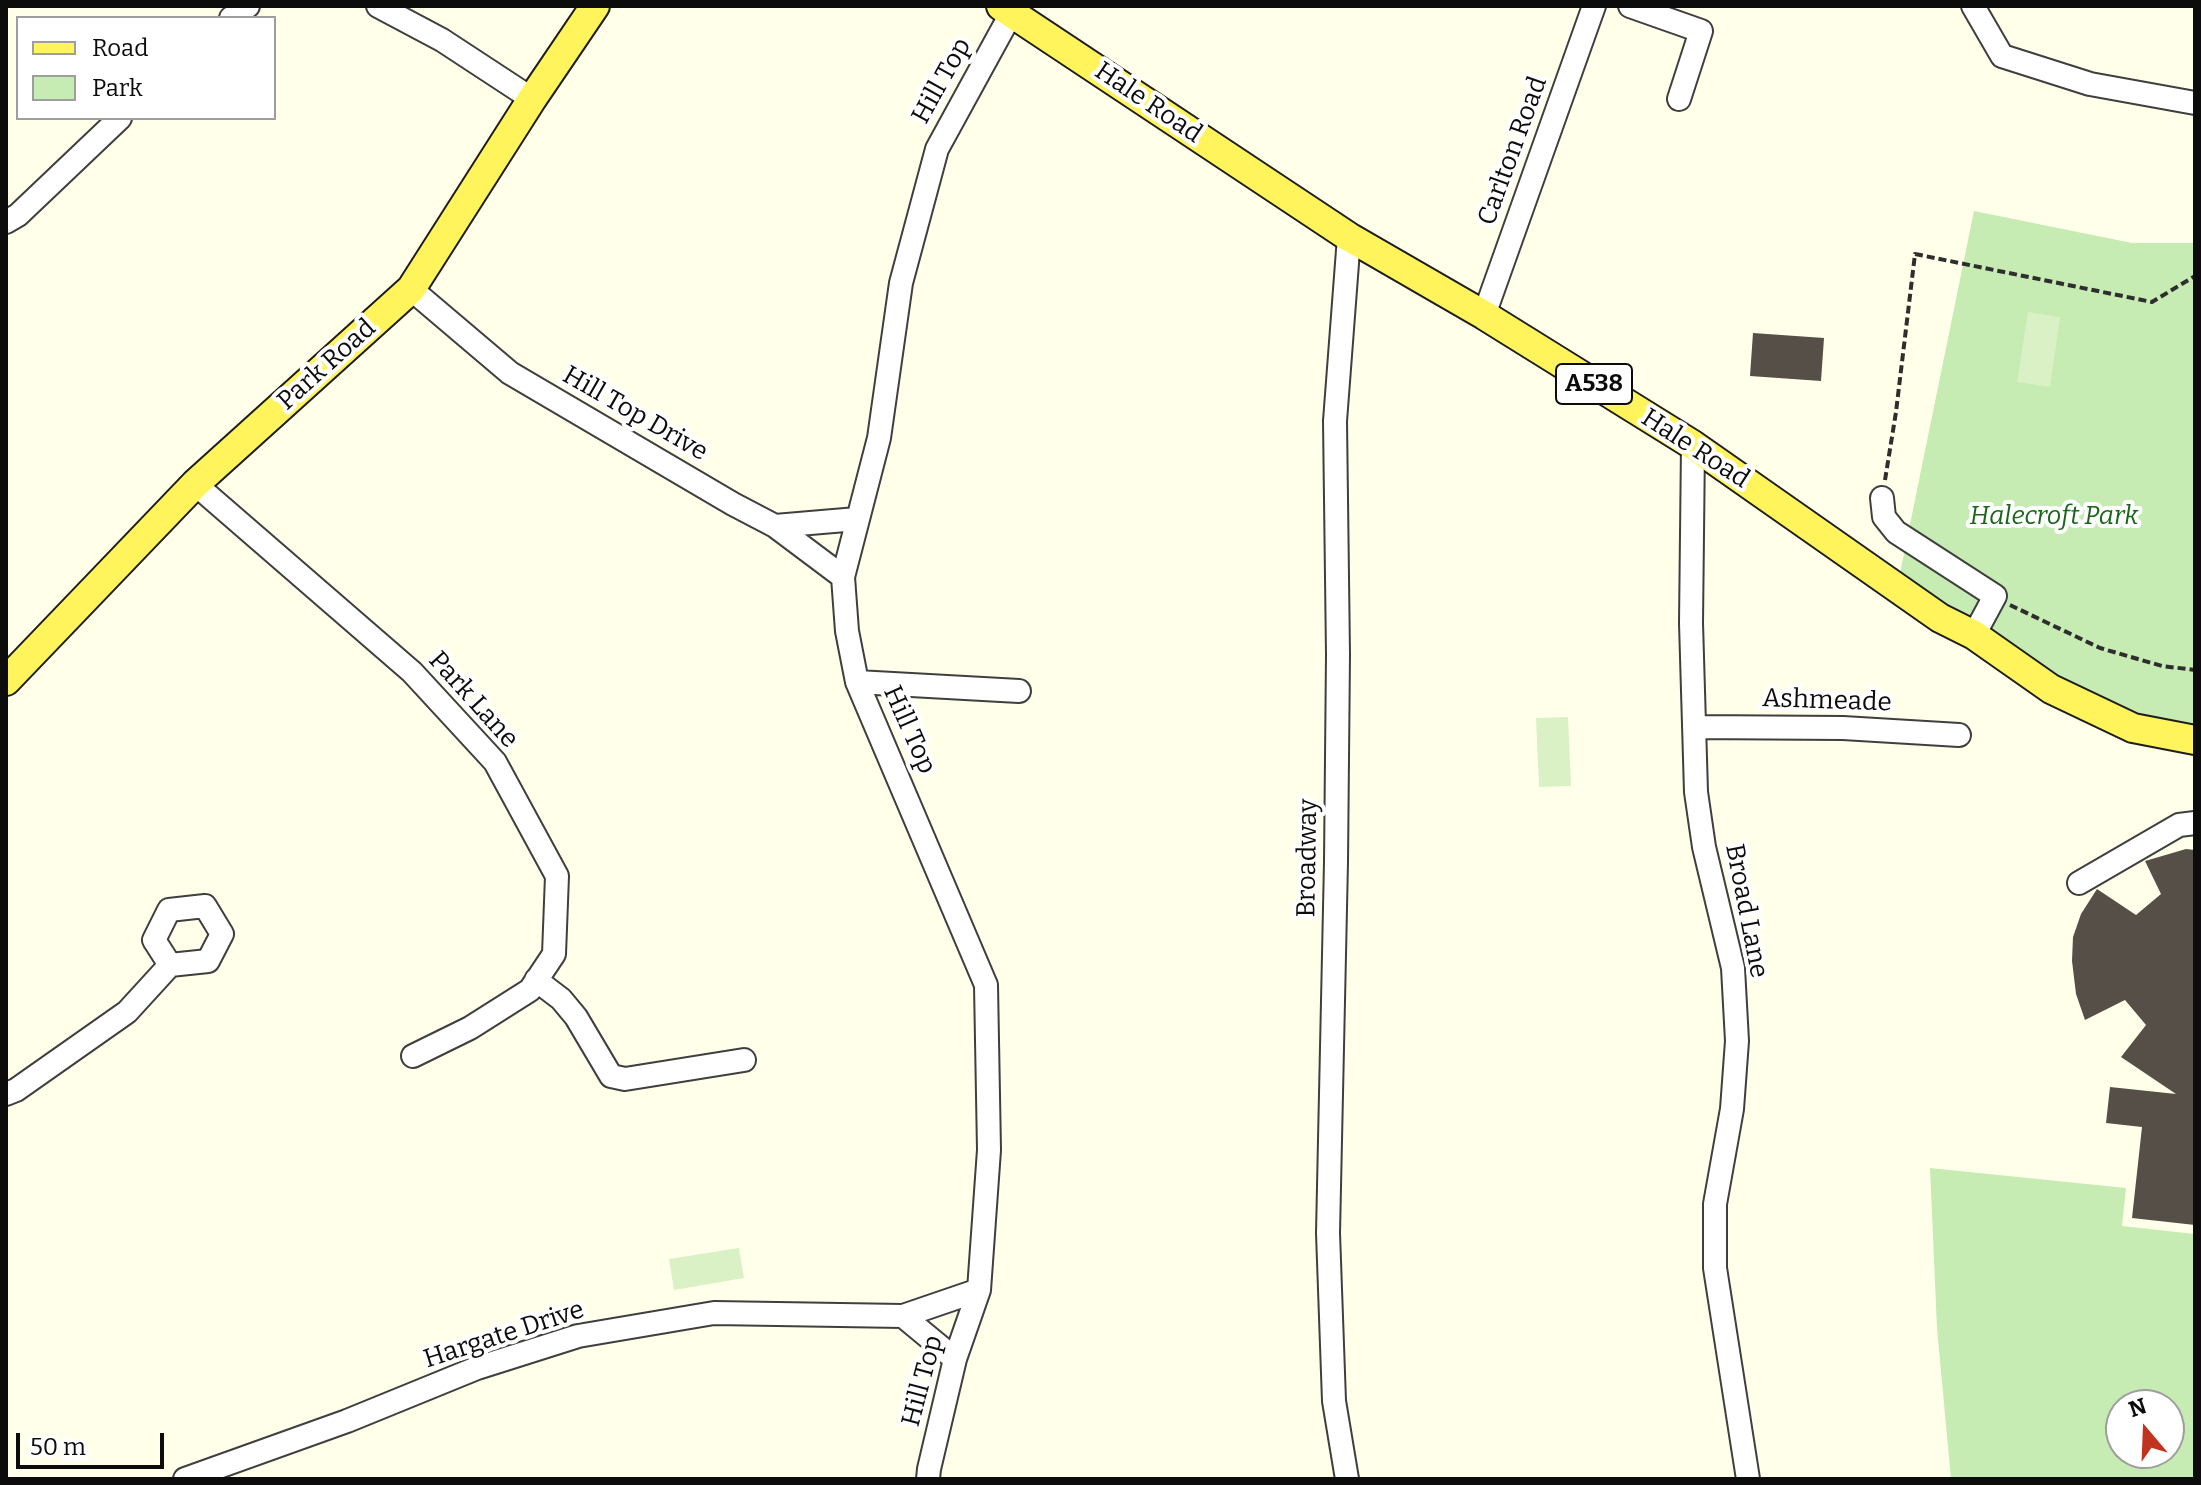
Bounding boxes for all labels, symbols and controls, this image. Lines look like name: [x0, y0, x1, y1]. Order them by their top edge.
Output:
legend: [16, 16, 276, 120]
street label: Hill Top: [906, 33, 978, 129]
text: Road: [92, 34, 148, 62]
street label: Hale Road: [1088, 56, 1208, 150]
street label: Carlton Road: [1472, 72, 1554, 230]
text: Park: [92, 74, 143, 102]
street label: Park Road: [272, 313, 382, 417]
street label: Hill Top Drive: [557, 360, 713, 468]
road number: A538: [1556, 364, 1632, 404]
street label: Hale Road: [1635, 403, 1755, 495]
park label: Halecroft Park: [1970, 501, 2138, 533]
street label: Park Lane: [422, 645, 524, 755]
street label: Hill Top: [876, 681, 942, 779]
street label: Ashmeade: [1762, 683, 1892, 719]
street label: Broadway: [1291, 798, 1325, 918]
street label: Broad Lane: [1718, 841, 1774, 981]
street label: Hargate Drive: [420, 1294, 588, 1376]
street label: Hill Top: [896, 1332, 950, 1430]
north arrow: [2105, 1389, 2185, 1469]
text: N: [2125, 1392, 2150, 1423]
scale bar: [20, 1417, 168, 1467]
text: 50 m: [30, 1433, 86, 1461]

